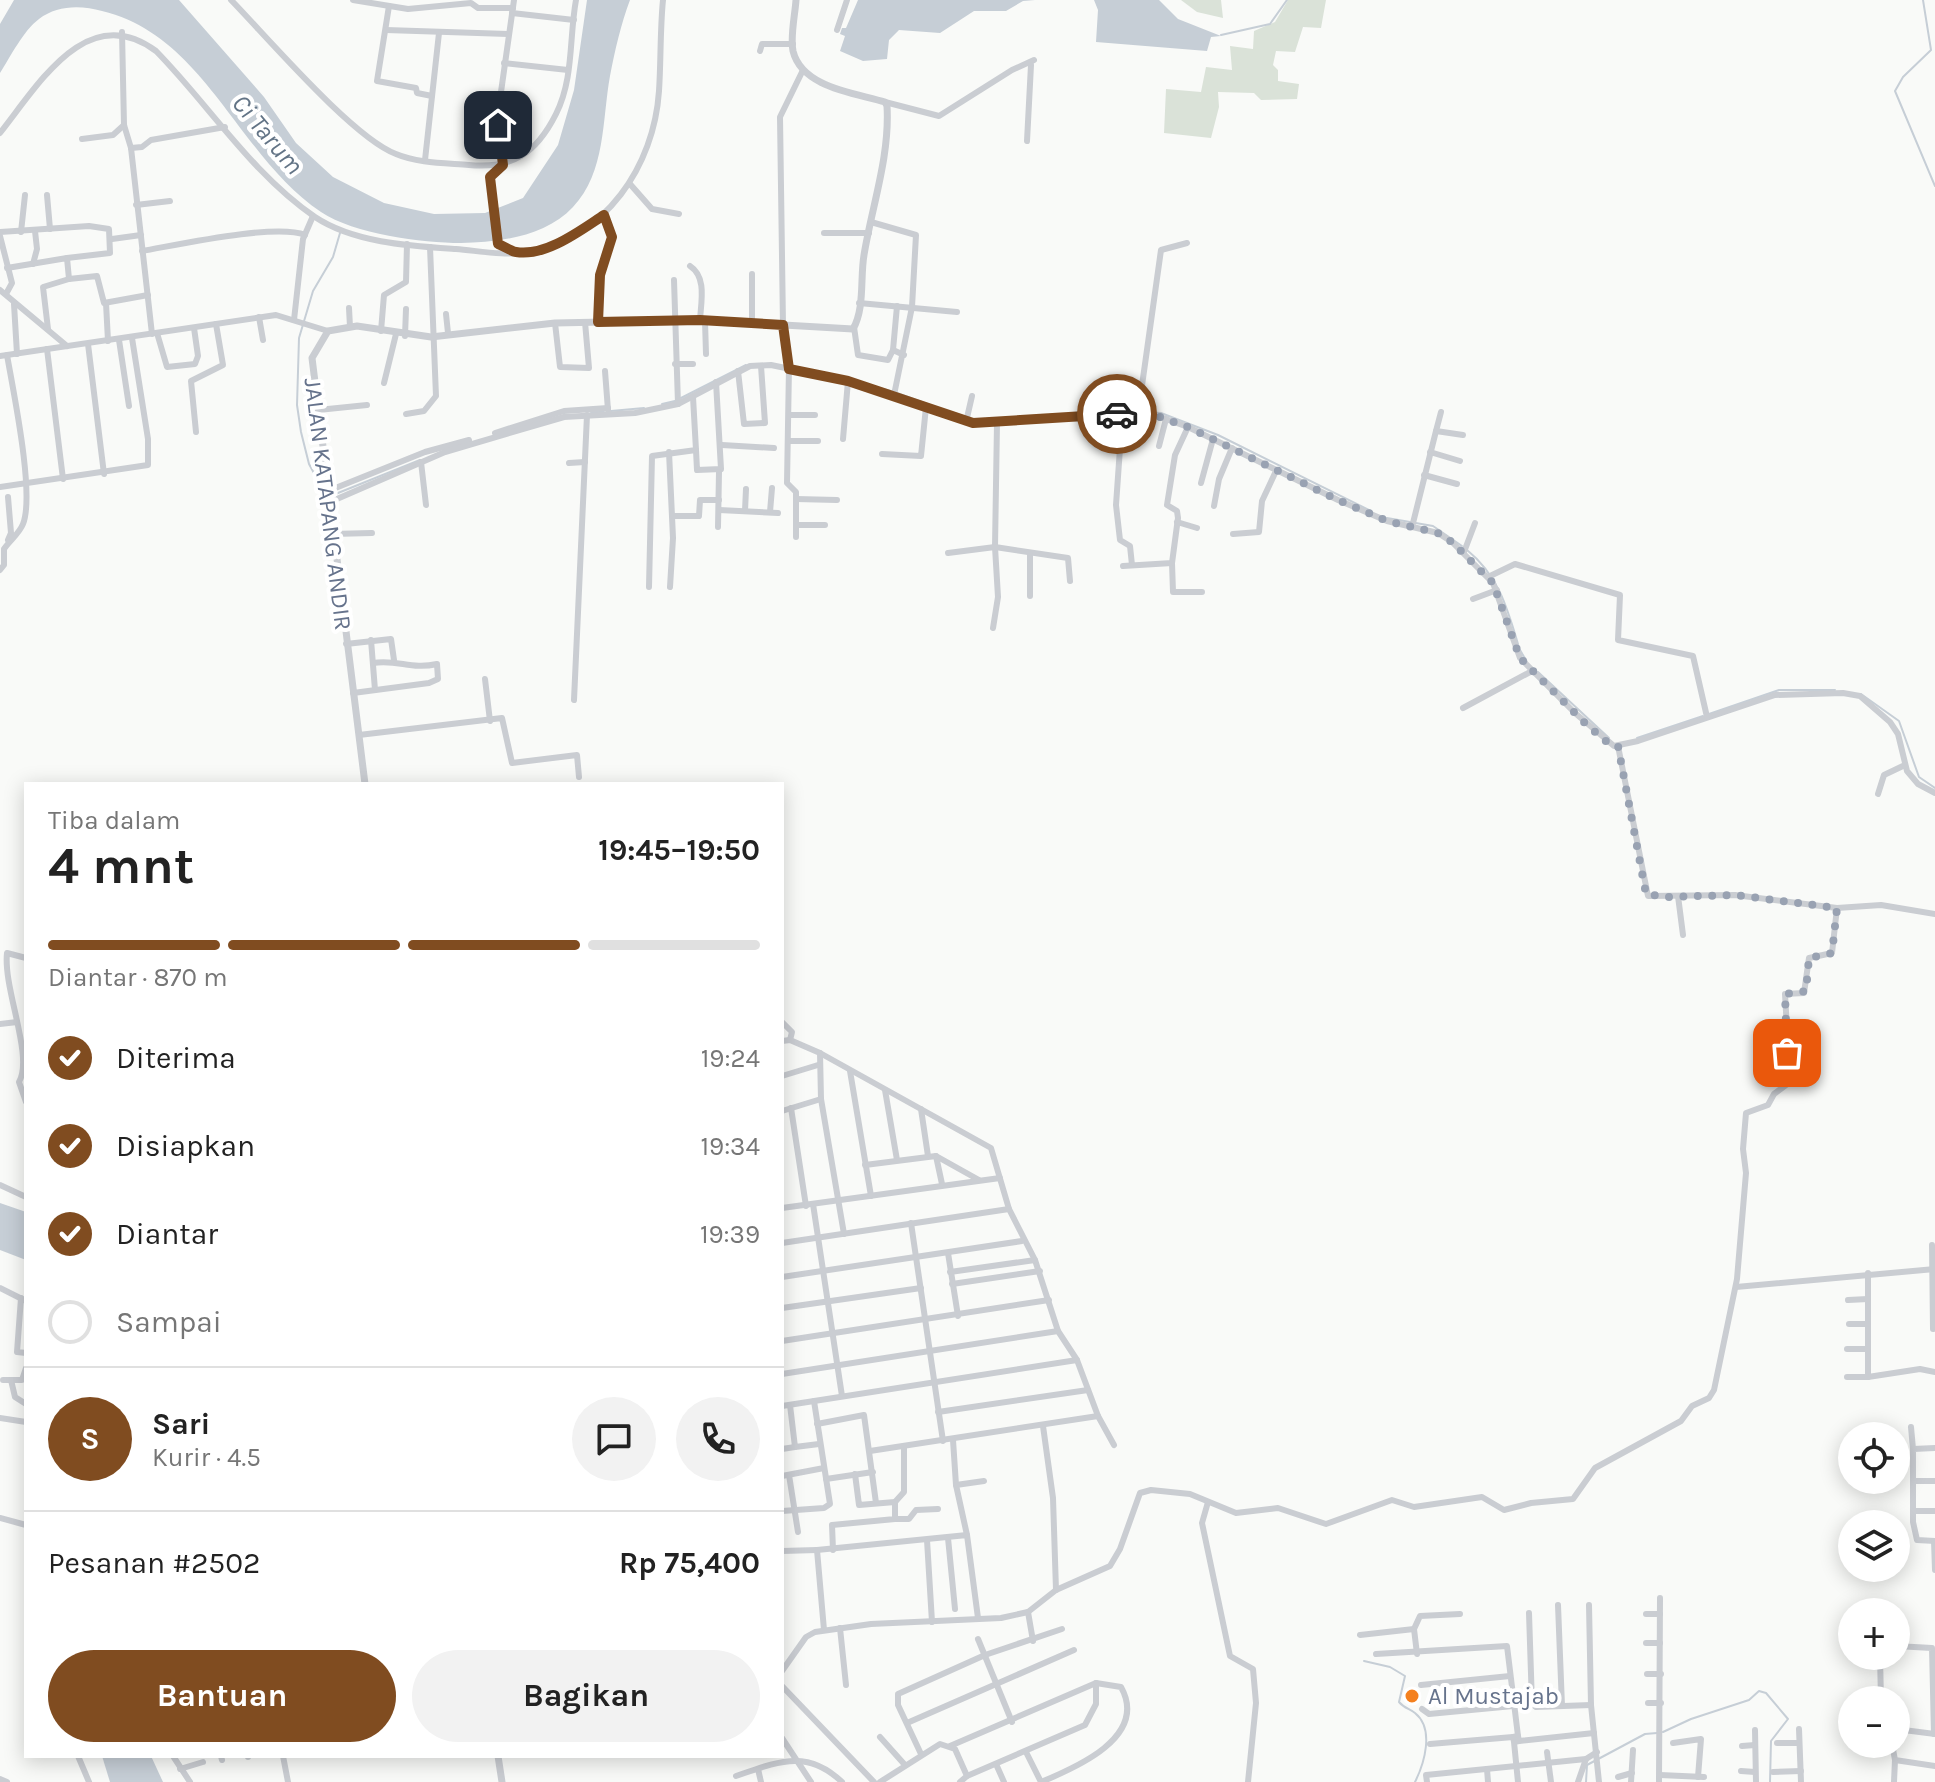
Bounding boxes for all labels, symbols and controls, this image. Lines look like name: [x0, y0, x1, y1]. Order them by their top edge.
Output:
water label: Ci Tarum: [225, 88, 310, 181]
pin: [464, 91, 532, 159]
icon: home: [476, 103, 520, 147]
courier: [1077, 374, 1157, 454]
street label: JALAN KATAPANG ANDIR: [299, 376, 357, 632]
icon: car: [1095, 392, 1139, 436]
text: Tiba dalam: [48, 805, 180, 836]
text: 19:45–19:50: [598, 832, 760, 868]
text: 4 mnt: [48, 835, 194, 896]
text: Diantar · 870 m: [48, 962, 228, 993]
pin: [1753, 1019, 1821, 1087]
icon: bag: [1765, 1031, 1809, 1075]
icon: check: [48, 1036, 92, 1080]
text: Diterima: [116, 1040, 236, 1076]
text: 19:24: [701, 1043, 760, 1074]
icon: check: [48, 1124, 92, 1168]
text: Disiapkan: [116, 1128, 255, 1164]
text: 19:34: [700, 1131, 760, 1162]
icon: check: [48, 1212, 92, 1256]
text: Diantar: [116, 1216, 218, 1252]
text: 19:39: [700, 1219, 760, 1250]
text: Sampai: [116, 1304, 222, 1340]
button: chat: [572, 1397, 656, 1481]
button: phone: [676, 1397, 760, 1481]
text: Sari: [152, 1406, 210, 1442]
text: S: [80, 1421, 100, 1457]
map controls: [1838, 1422, 1910, 1758]
button: locate: [1838, 1422, 1910, 1494]
text: Kurir · 4.5: [152, 1442, 261, 1473]
button: layers: [1838, 1510, 1910, 1582]
text: Pesanan #2502: [48, 1545, 260, 1581]
text: Rp 75,400: [619, 1545, 760, 1581]
button: +: [1838, 1598, 1910, 1670]
button: Bantuan: [48, 1650, 396, 1742]
button: Bagikan: [412, 1650, 760, 1742]
place label: Al Mustajab: [1428, 1682, 1559, 1710]
button: −: [1838, 1686, 1910, 1758]
marker: Al Mustajab: [1403, 1687, 1421, 1705]

